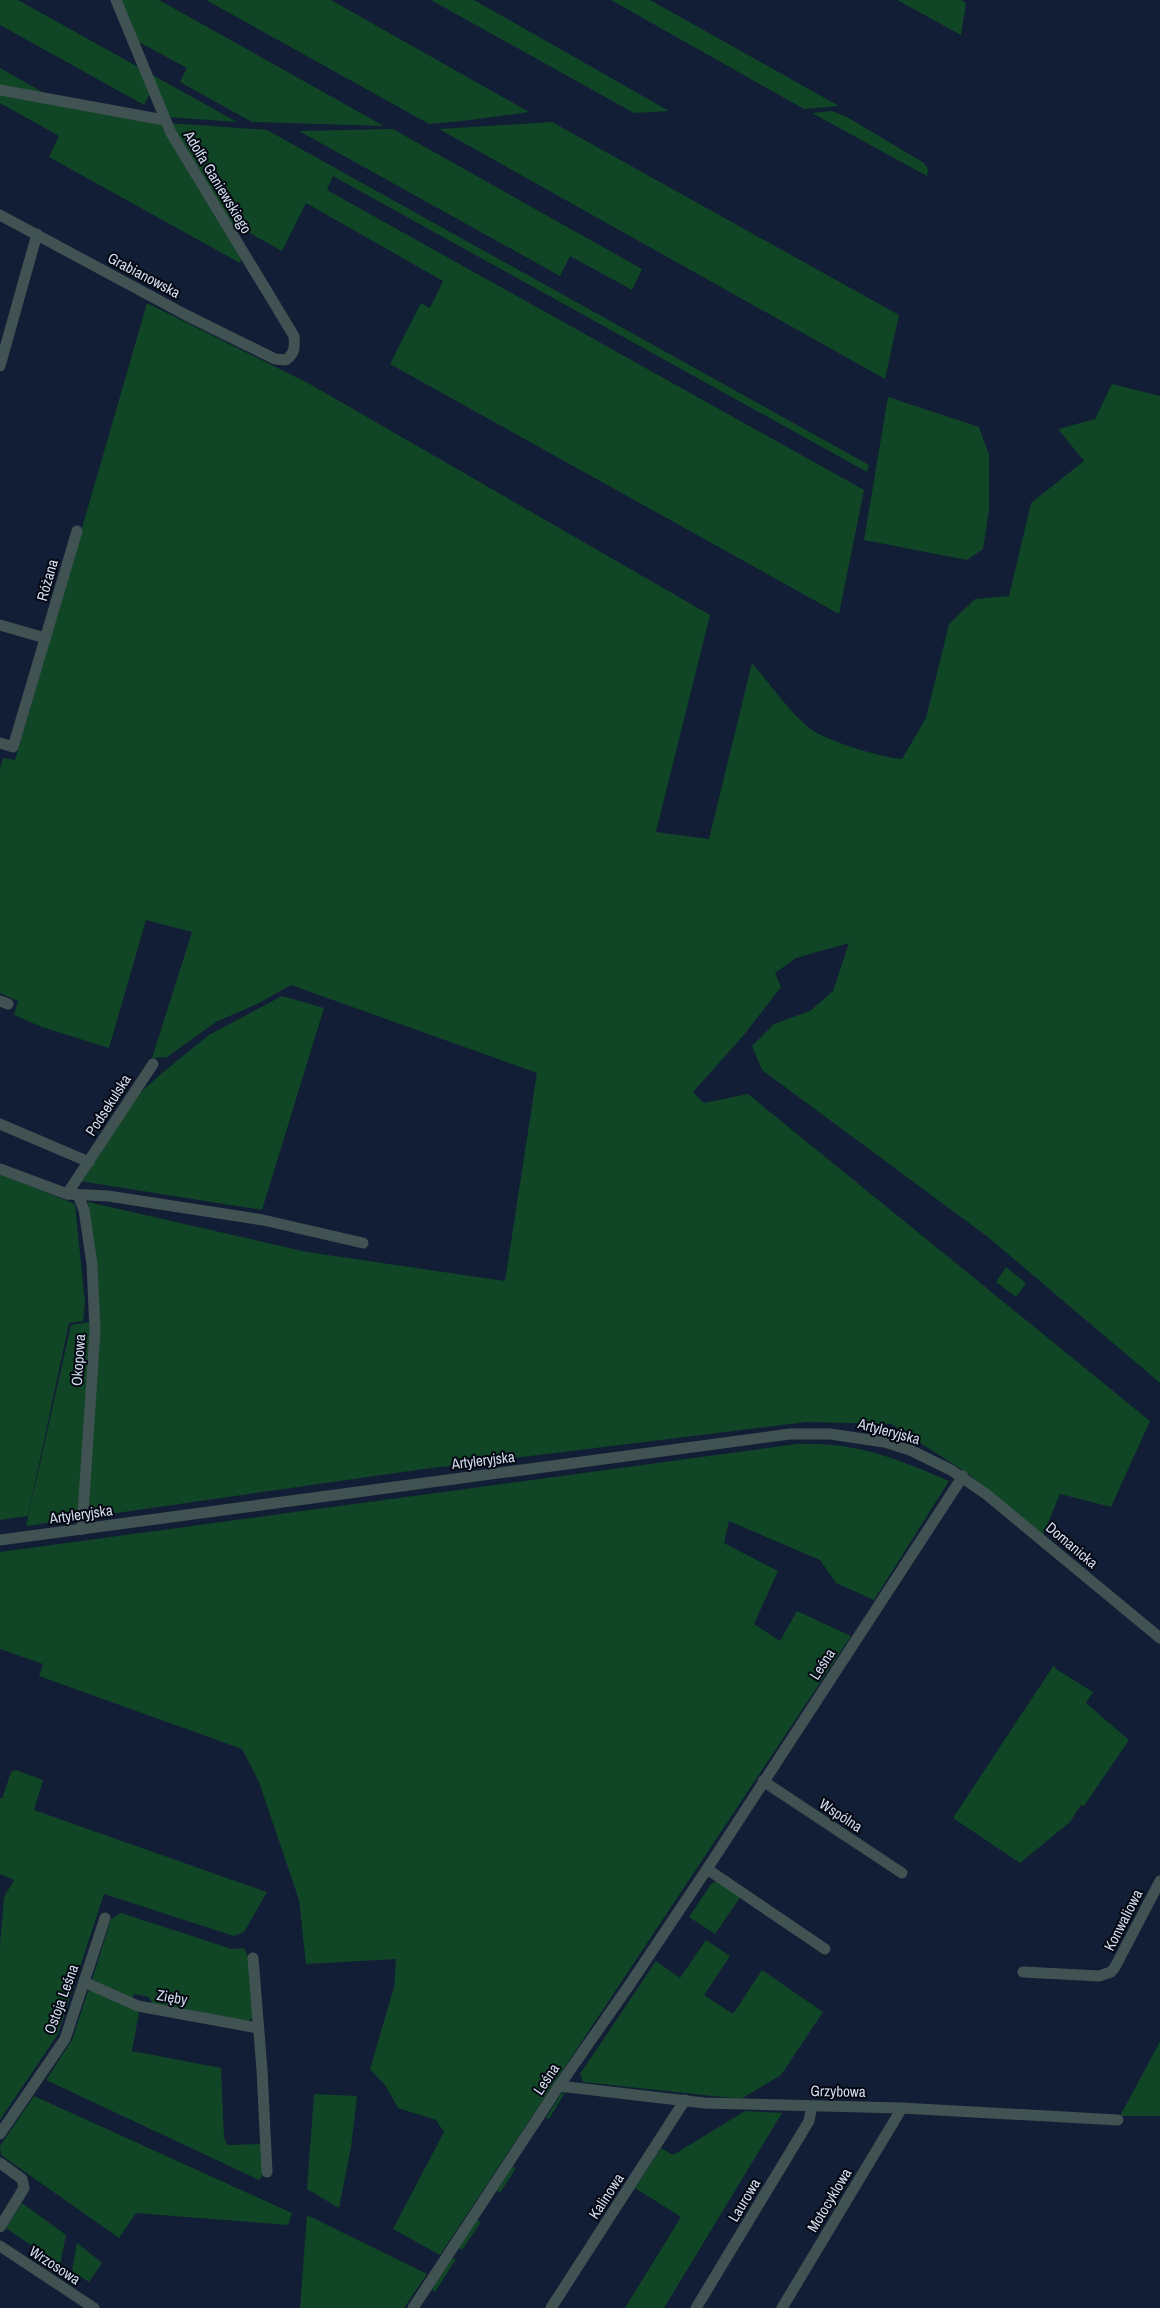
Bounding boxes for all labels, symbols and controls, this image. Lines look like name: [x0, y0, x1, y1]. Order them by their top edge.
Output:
street label: Adolfa Ganiewskiego: [178, 126, 257, 238]
street label: Grabianowska: [104, 247, 184, 303]
street label: Różana: [31, 557, 63, 603]
street label: Podsekulska: [80, 1070, 136, 1140]
street label: Okopowa: [66, 1333, 90, 1387]
street label: Artyleryjska: [855, 1412, 923, 1449]
street label: Artyleryjska: [449, 1446, 516, 1474]
street label: Artyleryjska: [47, 1499, 114, 1529]
street label: Domanicka: [1041, 1517, 1103, 1573]
street label: Leśna: [804, 1644, 840, 1684]
street label: Wspólna: [815, 1793, 867, 1837]
street label: Konwaliowa: [1099, 1886, 1147, 1954]
street label: Ostoja Leśna: [39, 1961, 83, 2037]
street label: Zięby: [155, 1984, 190, 2010]
street label: Leśna: [528, 2059, 564, 2099]
street label: Grzybowa: [810, 2080, 866, 2102]
street label: Motocyklowa: [802, 2164, 856, 2236]
street label: Kalinowa: [583, 2169, 629, 2223]
street label: Laurowa: [723, 2174, 765, 2226]
street label: Wrzosowa: [25, 2241, 85, 2289]

